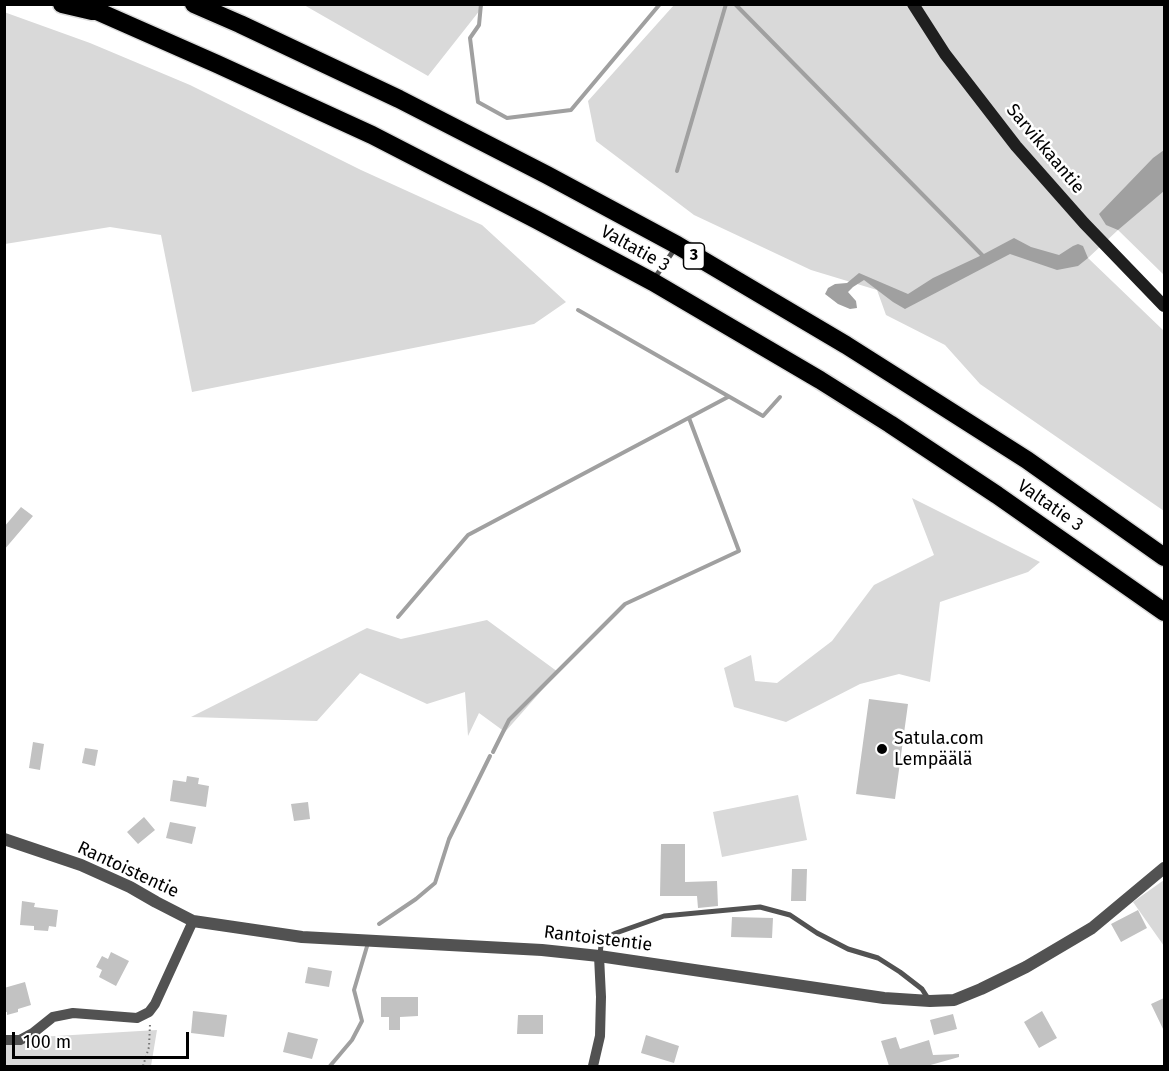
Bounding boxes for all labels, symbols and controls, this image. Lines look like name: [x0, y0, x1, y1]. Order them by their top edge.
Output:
street label: Sarvikkaantie: [1001, 100, 1089, 198]
street label: Valtatie 3: [597, 221, 673, 277]
road number: 3: [684, 243, 704, 269]
street label: Valtatie 3: [1013, 476, 1087, 536]
place label: Satula.com Lempäälä: [894, 728, 984, 771]
marker: Satula.com Lempäälä: [875, 742, 889, 756]
street label: Rantoistentie: [74, 837, 182, 903]
street label: Rantoistentie: [542, 922, 654, 956]
scale bar: [15, 1020, 192, 1058]
text: 100 m: [23, 1031, 71, 1053]

